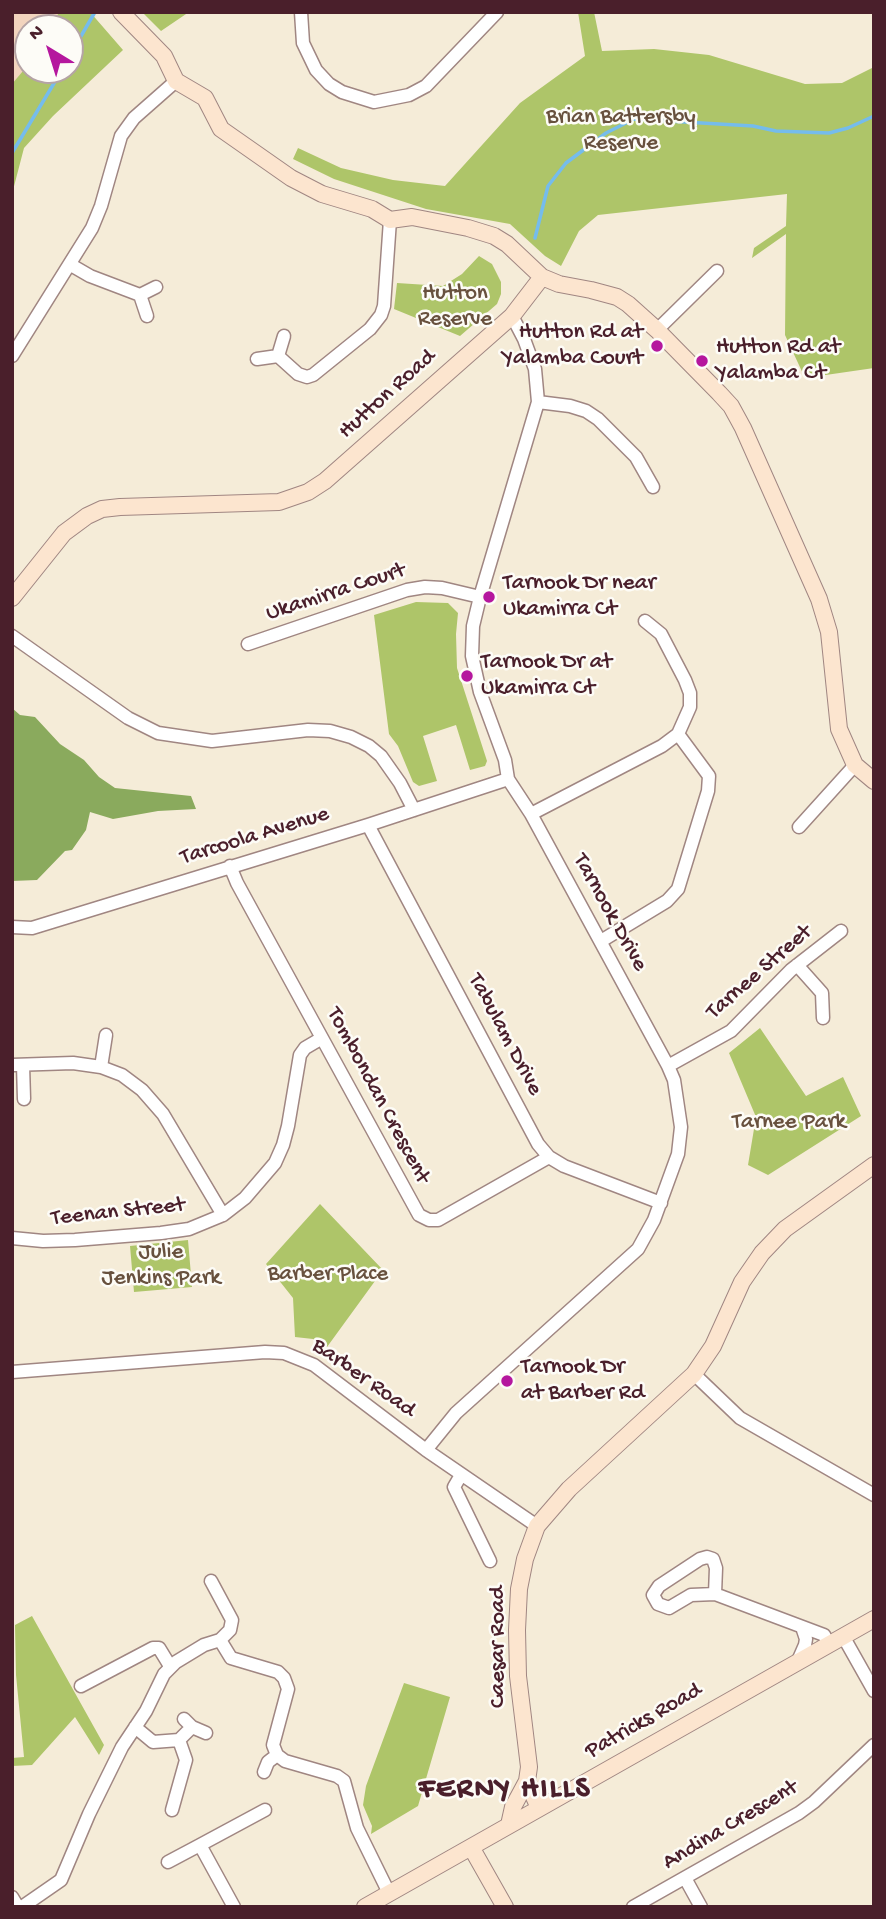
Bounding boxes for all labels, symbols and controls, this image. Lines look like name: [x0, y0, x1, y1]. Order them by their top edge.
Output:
north arrow: [14, 14, 84, 84]
text: N: [25, 21, 49, 47]
park label: Brian Battersby Reserve: [546, 104, 696, 158]
park label: Hutton Reserve: [418, 280, 492, 334]
place label: Hutton Rd at Yalamba Court: [502, 319, 643, 373]
place label: Hutton Rd at Yalamba Ct: [716, 334, 840, 388]
marker: Hutton Rd at Yalamba Court: [649, 338, 665, 354]
street label: Hutton Road: [334, 344, 442, 446]
marker: Hutton Rd at Yalamba Ct: [694, 353, 710, 369]
street label: Ukamirra Court: [263, 557, 409, 629]
place label: Tarnook Dr near Ukamirra Ct: [503, 570, 656, 624]
marker: Tarnook Dr near Ukamirra Ct: [481, 589, 497, 605]
place label: Tarnook Dr at Ukamirra Ct: [481, 649, 612, 703]
marker: Tarnook Dr at Ukamirra Ct: [459, 668, 475, 684]
street label: Tarcoola Avenue: [177, 801, 333, 873]
street label: Tarnook Drive: [565, 849, 653, 977]
street label: Tarnee Street: [701, 920, 819, 1026]
street label: Tabulam Drive: [460, 969, 548, 1101]
street label: Tombondan Crescent: [319, 1003, 435, 1189]
park label: Tarnee Park: [732, 1109, 846, 1137]
street label: Teenan Street: [50, 1192, 186, 1234]
park label: Julie Jenkins Park: [102, 1239, 220, 1293]
park label: Barber Place: [268, 1261, 388, 1289]
street label: Barber Road: [306, 1333, 420, 1425]
place label: Tarnook Dr at Barber Rd: [521, 1354, 644, 1408]
marker: Tarnook Dr at Barber Rd: [499, 1373, 515, 1389]
street label: Caesar Road: [485, 1586, 513, 1708]
street label: Patricks Road: [581, 1678, 707, 1766]
district label: FERNY HILLS: [420, 1773, 590, 1809]
street label: Andina Crescent: [658, 1775, 804, 1877]

